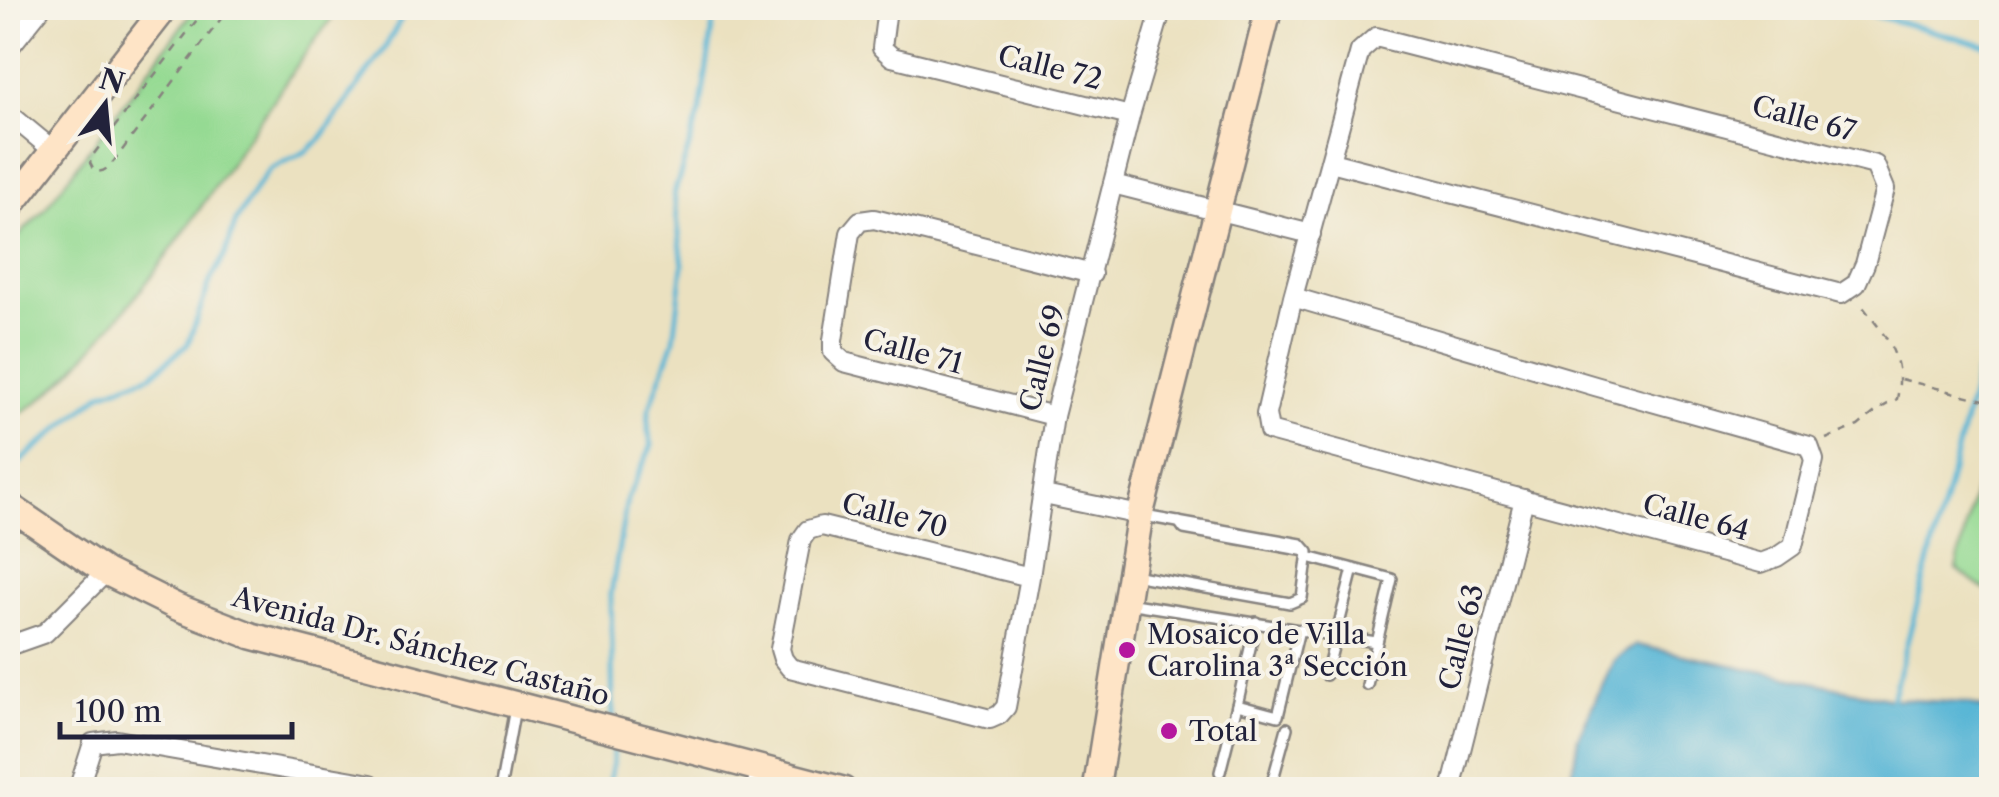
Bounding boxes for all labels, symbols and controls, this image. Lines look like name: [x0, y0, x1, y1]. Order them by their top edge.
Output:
street label: Calle 72: [994, 38, 1106, 96]
north arrow: [55, 55, 155, 155]
text: N: [96, 61, 128, 101]
street label: Calle 67: [1748, 88, 1860, 148]
street label: Calle 69: [1012, 301, 1072, 415]
street label: Calle 71: [859, 321, 967, 381]
street label: Calle 70: [839, 485, 951, 545]
street label: Calle 64: [1639, 487, 1753, 547]
street label: Avenida Dr. Sánchez Castaño: [228, 579, 613, 713]
street label: Calle 63: [1431, 581, 1491, 693]
place label: Mosaico de Villa Carolina 3ª Sección: [1147, 617, 1408, 683]
marker: Mosaico de Villa Carolina 3ª Sección: [1116, 639, 1138, 661]
scale bar: [60, 677, 292, 739]
text: 100 m: [75, 693, 162, 730]
place label: Total: [1189, 714, 1257, 748]
marker: Total: [1158, 720, 1180, 742]

